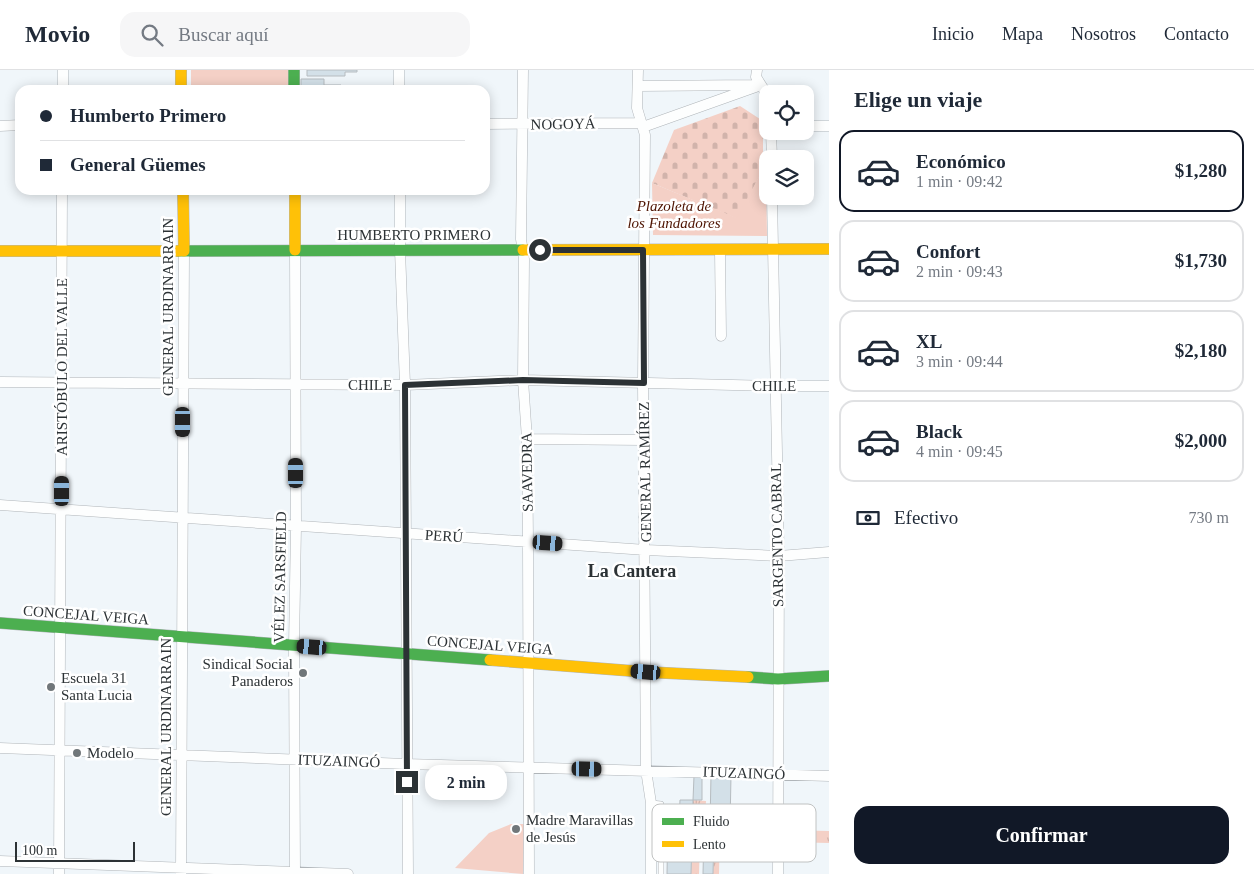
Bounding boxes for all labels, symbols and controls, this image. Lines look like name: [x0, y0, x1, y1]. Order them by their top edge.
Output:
search box: [120, 12, 470, 57]
text: Movio: [25, 21, 90, 47]
icon: search: [138, 21, 166, 49]
text: Buscar aquí: [178, 24, 269, 45]
text: Inicio: [932, 24, 974, 44]
text: Mapa: [1002, 24, 1043, 44]
text: Nosotros: [1071, 24, 1136, 44]
text: Contacto: [1164, 24, 1229, 44]
map controls: [759, 85, 814, 205]
button: locate: [759, 85, 814, 140]
text: Elige un viaje: [854, 87, 982, 112]
text: Humberto Primero: [70, 105, 226, 126]
street label: NOGOYÁ: [530, 115, 596, 133]
icon: car: [856, 149, 901, 194]
button: layers: [759, 150, 814, 205]
text: Económico: [916, 151, 1006, 172]
text: General Güemes: [70, 154, 206, 175]
text: $1,280: [1175, 160, 1227, 181]
text: 1 min · 09:42: [916, 173, 1003, 190]
park label: Plazoleta de los Fundadores: [627, 198, 721, 231]
street label: GENERAL URDINARRAIN: [160, 218, 176, 396]
street label: HUMBERTO PRIMERO: [337, 227, 491, 243]
route start: [529, 239, 551, 261]
icon: car: [856, 239, 901, 284]
text: Confort: [916, 241, 980, 262]
text: $1,730: [1175, 250, 1227, 271]
text: 2 min · 09:43: [916, 263, 1003, 280]
street label: ARISTÓBULO DEL VALLE: [54, 278, 70, 456]
icon: car: [856, 329, 901, 374]
text: XL: [916, 331, 942, 352]
text: $2,180: [1175, 340, 1227, 361]
text: 3 min · 09:44: [916, 353, 1003, 370]
street label: CHILE: [348, 377, 392, 393]
street label: CHILE: [752, 378, 796, 394]
street label: GENERAL RAMÍREZ: [636, 402, 654, 542]
car: [175, 407, 190, 437]
icon: car: [856, 419, 901, 464]
text: Black: [916, 421, 962, 442]
text: $2,000: [1175, 430, 1227, 451]
street label: SAAVEDRA: [518, 432, 536, 512]
text: 4 min · 09:45: [916, 443, 1003, 460]
car: [288, 458, 303, 488]
street label: SARGENTO CABRAL: [768, 463, 786, 607]
car: [54, 476, 69, 506]
icon: cash: [854, 504, 882, 532]
text: Efectivo: [894, 507, 958, 528]
text: 730 m: [1189, 509, 1229, 526]
street label: VÉLEZ SARSFIELD: [271, 511, 289, 643]
street label: PERÚ: [424, 527, 464, 545]
car: [532, 534, 563, 552]
district label: La Cantera: [588, 561, 676, 581]
street label: CONCEJAL VEIGA: [22, 603, 150, 627]
street label: CONCEJAL VEIGA: [426, 633, 554, 657]
street label: GENERAL URDINARRAIN: [158, 638, 174, 816]
car: [296, 638, 327, 656]
place label: Sindical Social Panaderos: [203, 656, 293, 689]
car: [630, 663, 661, 681]
marker: Sindical Social Panaderos: [297, 667, 309, 679]
place label: Escuela 31 Santa Lucia: [61, 670, 133, 703]
marker: Escuela 31 Santa Lucia: [45, 681, 57, 693]
place label: Modelo: [87, 745, 134, 761]
marker: Modelo: [71, 747, 83, 759]
street label: ITUZAINGÓ: [298, 752, 381, 770]
car: [571, 761, 602, 777]
callout: 2 min: [424, 764, 507, 800]
street label: ITUZAINGÓ: [703, 764, 786, 782]
route end: [396, 771, 418, 793]
text: 2 min: [447, 774, 485, 791]
legend: [652, 804, 816, 862]
button: Confirmar: [854, 806, 1229, 864]
place label: Madre Maravillas de Jesús: [526, 812, 633, 845]
text: Fluido: [693, 814, 730, 829]
marker: Madre Maravillas de Jesús: [510, 823, 522, 835]
text: Lento: [693, 837, 726, 852]
scale bar: [15, 839, 135, 862]
text: 100 m: [22, 843, 57, 858]

